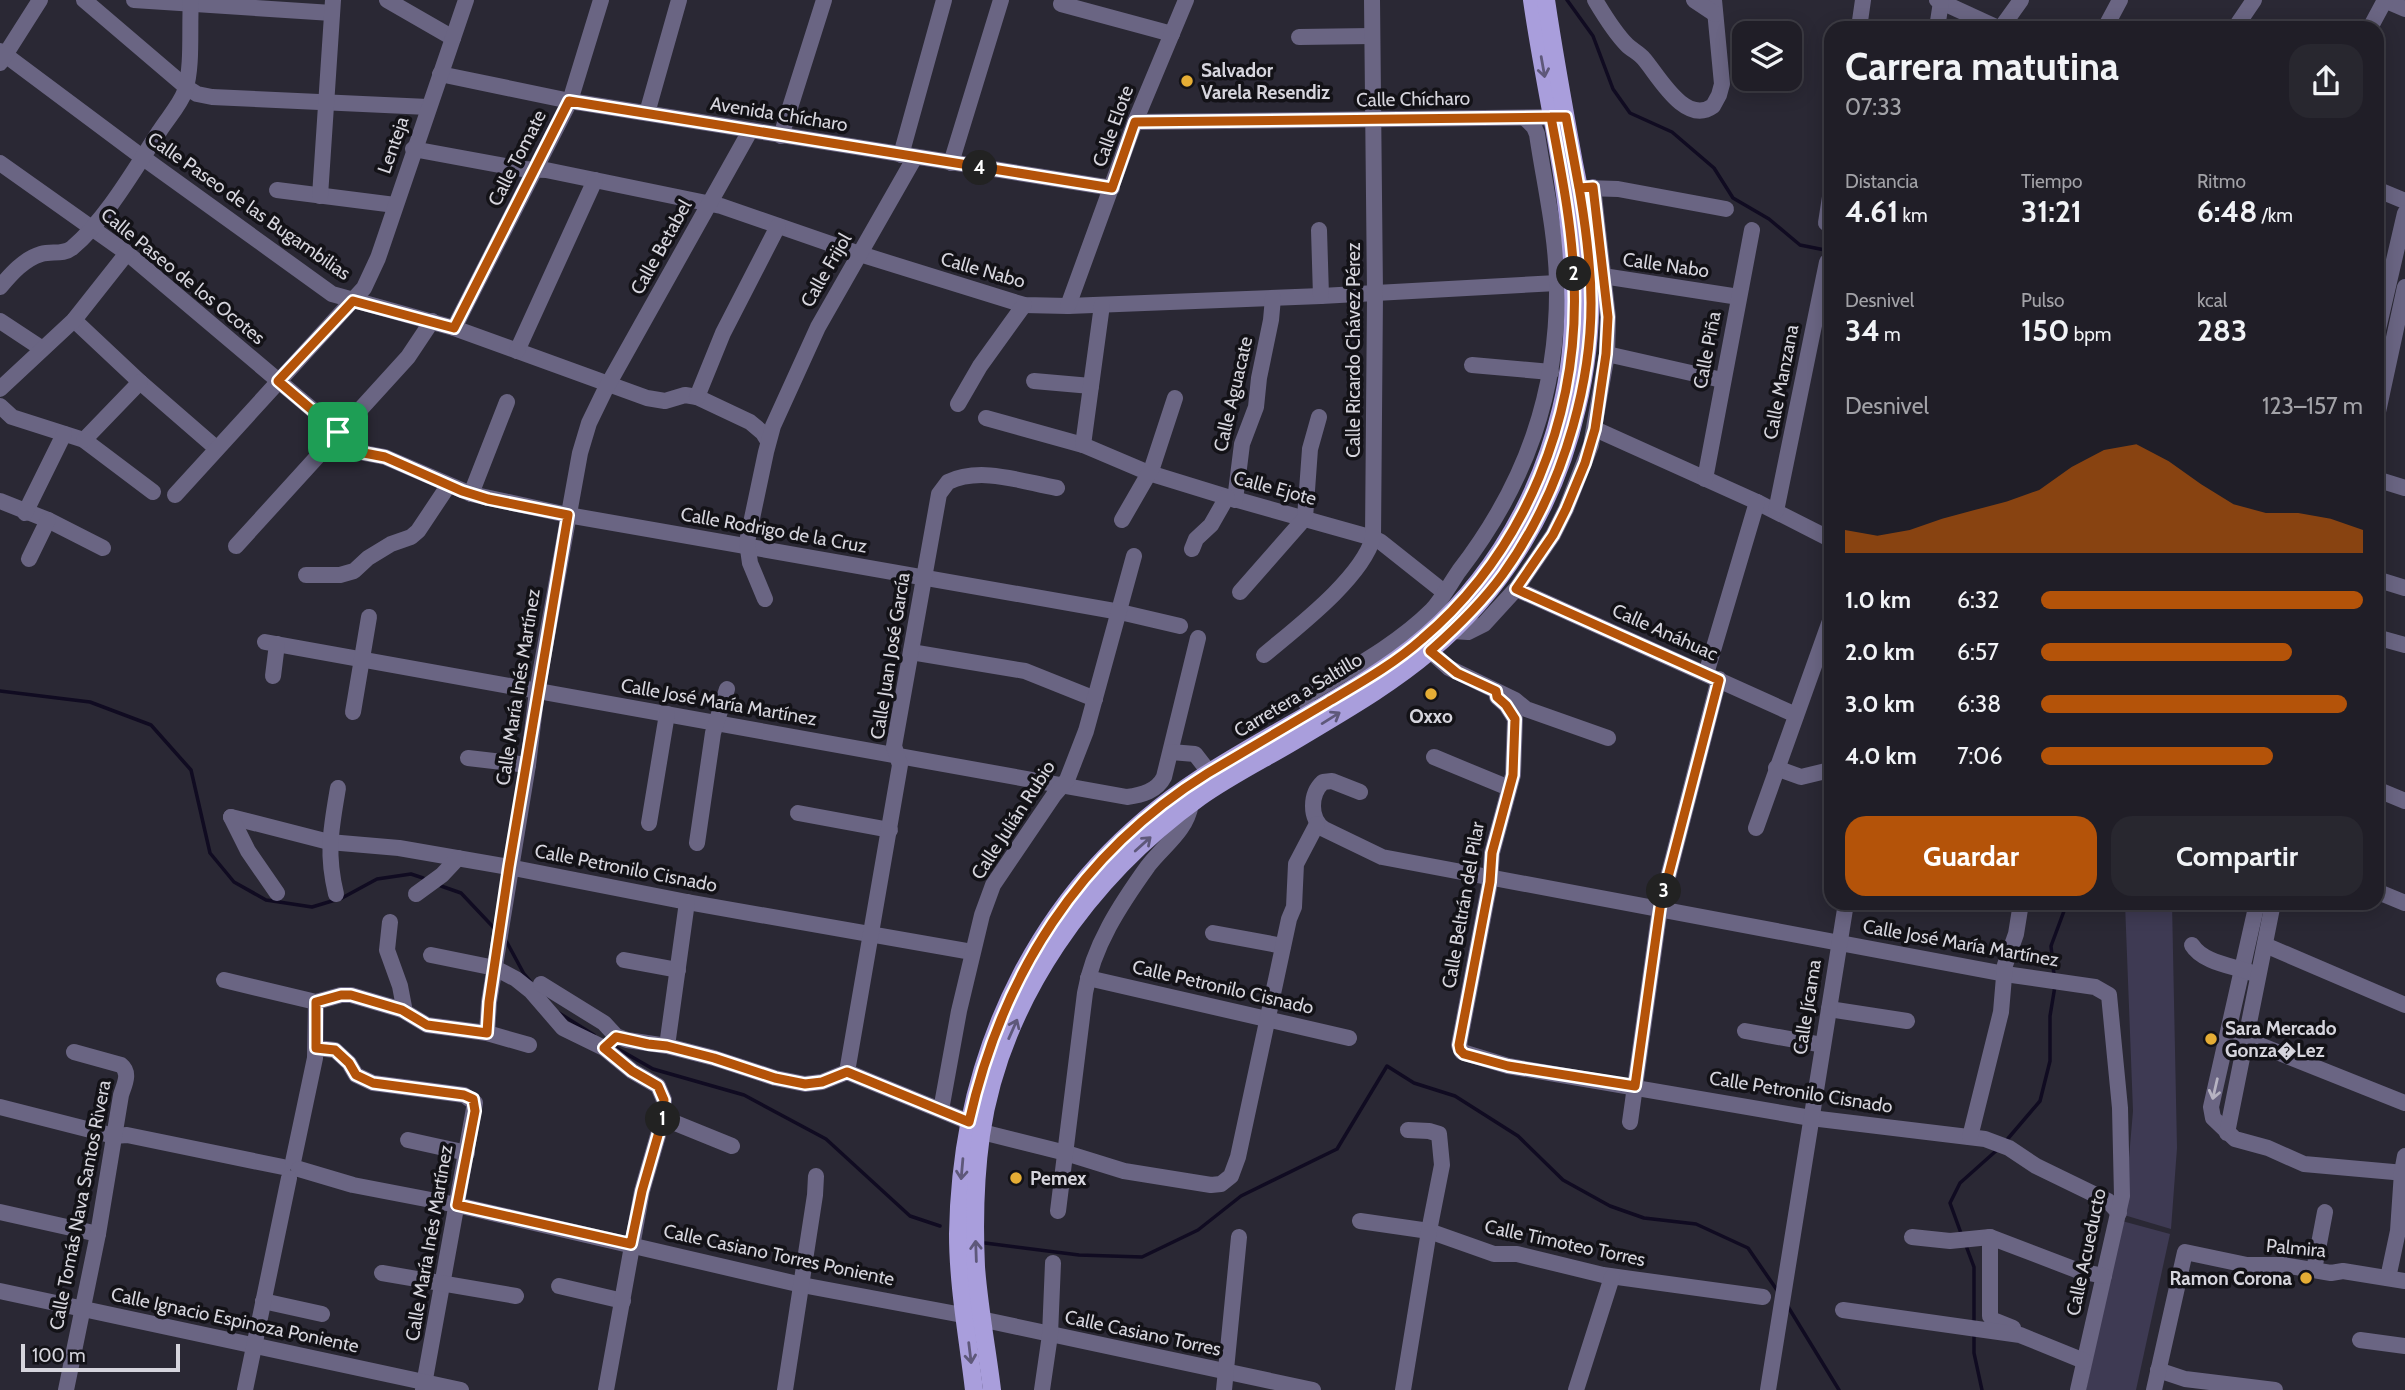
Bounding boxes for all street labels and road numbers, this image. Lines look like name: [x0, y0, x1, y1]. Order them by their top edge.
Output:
street label: Calle Elote: [1088, 82, 1138, 170]
street label: Calle Chícharo: [1356, 87, 1470, 111]
street label: Avenida Chícharo: [709, 92, 849, 136]
street label: Calle Tomate: [483, 106, 551, 210]
street label: Lenteja: [373, 113, 413, 177]
street label: Calle Paseo de las Bugambilias: [143, 127, 355, 285]
street label: Calle Betabel: [625, 195, 697, 299]
street label: Calle Paseo de los Ocotes: [96, 203, 270, 349]
street label: Calle Frijol: [796, 228, 857, 311]
street label: Calle Ricardo Chávez Pérez: [1342, 242, 1365, 458]
street label: Calle Nabo: [938, 247, 1028, 293]
street label: Calle Nabo: [1621, 248, 1711, 282]
street label: Calle Piña: [1688, 309, 1726, 391]
street label: Calle Manzana: [1759, 323, 1803, 441]
street label: Calle Aguacate: [1209, 334, 1257, 454]
street label: Calle Ejote: [1231, 466, 1319, 510]
street label: Calle Rodrigo de la Cruz: [679, 502, 869, 558]
street label: Calle Juan José García: [865, 571, 915, 741]
street label: Calle María Inés Martínez: [491, 587, 545, 787]
street label: Calle Anáhuac: [1609, 598, 1722, 666]
street label: Carretera a Saltillo: [1230, 648, 1366, 742]
street label: Calle José María Martínez: [619, 673, 819, 731]
street label: Calle Julián Rubio: [966, 756, 1060, 884]
street label: Calle Beltrán del Pilar: [1437, 820, 1489, 990]
street label: Calle Petronilo Cisnado: [533, 839, 719, 897]
street label: Calle José María Martínez: [1861, 914, 2061, 972]
street label: Calle Petronilo Cisnado: [1130, 955, 1316, 1019]
street label: Calle Jícama: [1788, 958, 1826, 1056]
street label: Calle Petronilo Cisnado: [1708, 1066, 1894, 1118]
street label: Calle Tomás Nava Santos Rivera: [44, 1078, 116, 1332]
street label: Calle María Inés Martínez: [400, 1143, 458, 1343]
street label: Calle Acueducto: [2061, 1186, 2111, 1318]
street label: Calle Timoteo Torres: [1482, 1215, 1648, 1271]
street label: Calle Casiano Torres Poniente: [661, 1219, 897, 1291]
street label: Palmira: [2265, 1234, 2327, 1262]
street label: Calle Ignacio Espinoza Poniente: [109, 1282, 361, 1358]
street label: Calle Casiano Torres: [1063, 1305, 1223, 1361]

